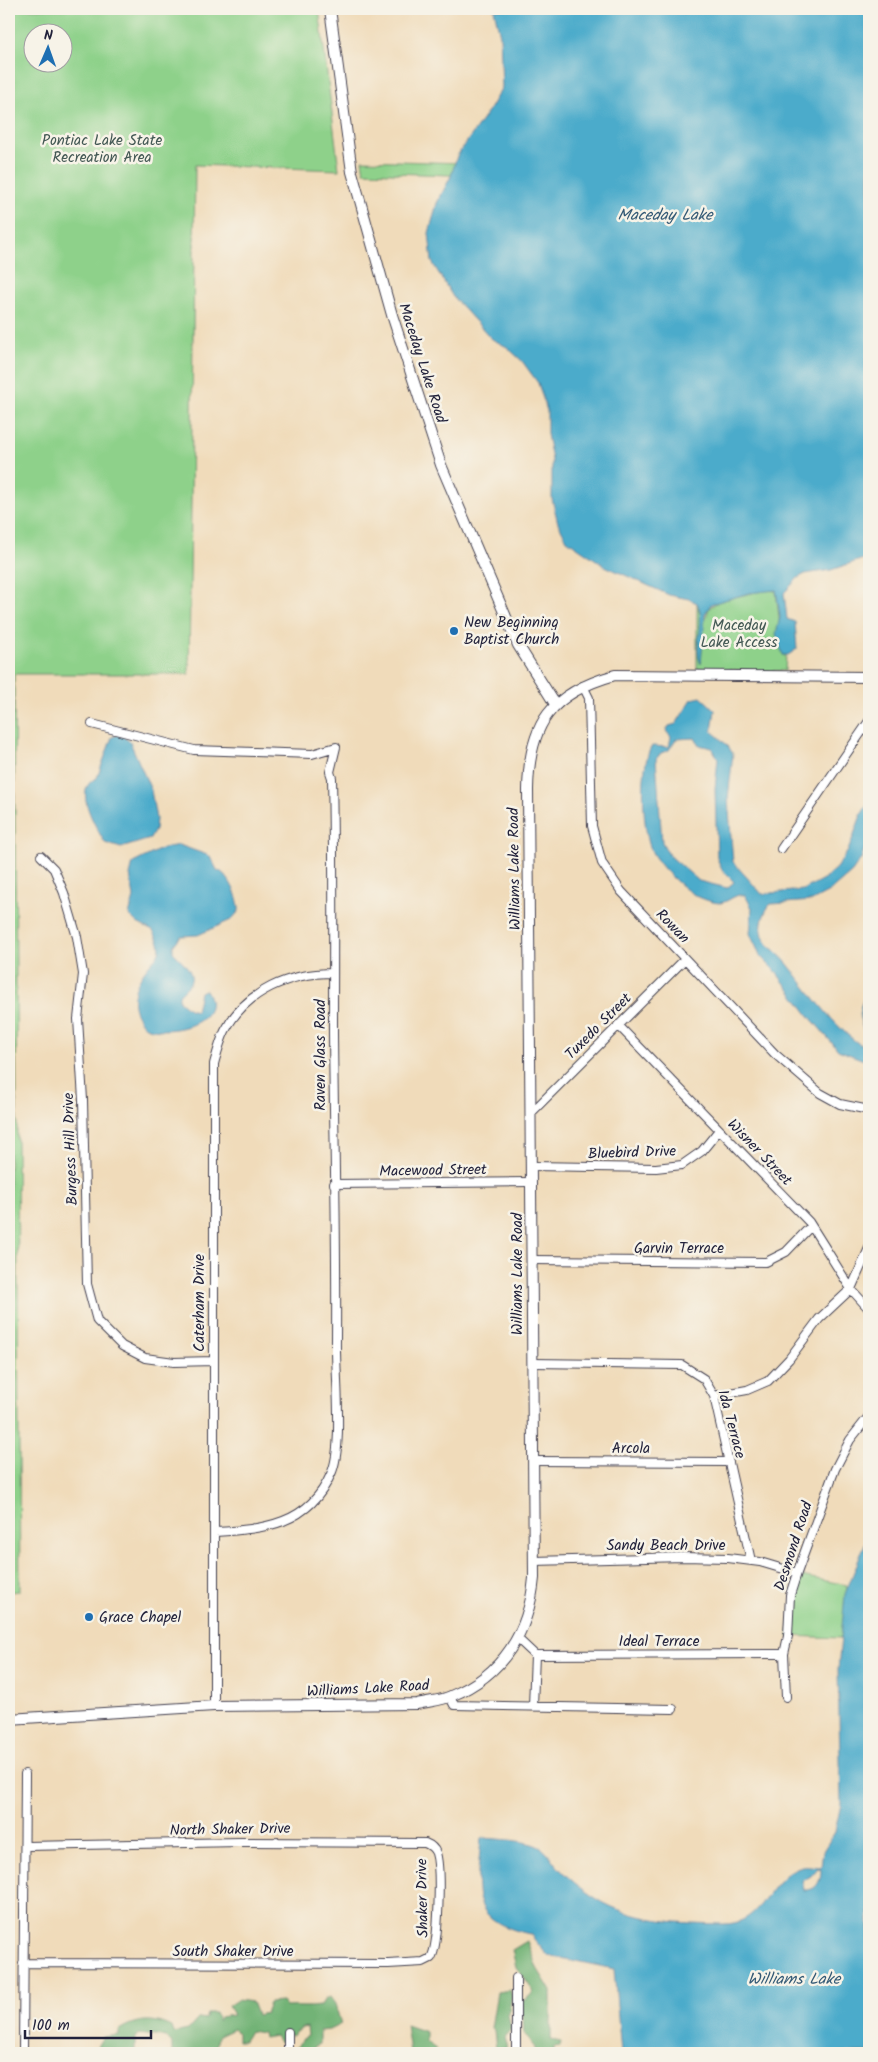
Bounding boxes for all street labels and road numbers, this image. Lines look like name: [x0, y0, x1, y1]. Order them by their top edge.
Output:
street label: Maceday Lake Road: [391, 300, 453, 427]
street label: Williams Lake Road: [502, 807, 528, 931]
street label: Rowan: [650, 904, 695, 950]
street label: Tuxedo Street: [560, 987, 638, 1066]
street label: Raven Glass Road: [309, 999, 333, 1111]
street label: Burgess Hill Drive: [57, 1092, 85, 1206]
street label: Wisner Street: [721, 1114, 798, 1192]
street label: Bluebird Drive: [587, 1139, 677, 1167]
street label: Macewood Street: [379, 1158, 487, 1184]
street label: Williams Lake Road: [506, 1212, 530, 1335]
street label: Garvin Terrace: [634, 1237, 724, 1261]
street label: Caterham Drive: [188, 1254, 212, 1352]
street label: Ida Terrace: [710, 1387, 752, 1462]
street label: Arcola: [612, 1437, 650, 1461]
street label: Desmond Road: [768, 1498, 820, 1594]
street label: Sandy Beach Drive: [607, 1534, 726, 1558]
street label: Ideal Terrace: [619, 1630, 700, 1654]
street label: Williams Lake Road: [306, 1674, 430, 1704]
street label: North Shaker Drive: [169, 1817, 291, 1843]
street label: Shaker Drive: [410, 1858, 436, 1938]
street label: South Shaker Drive: [173, 1940, 294, 1964]

